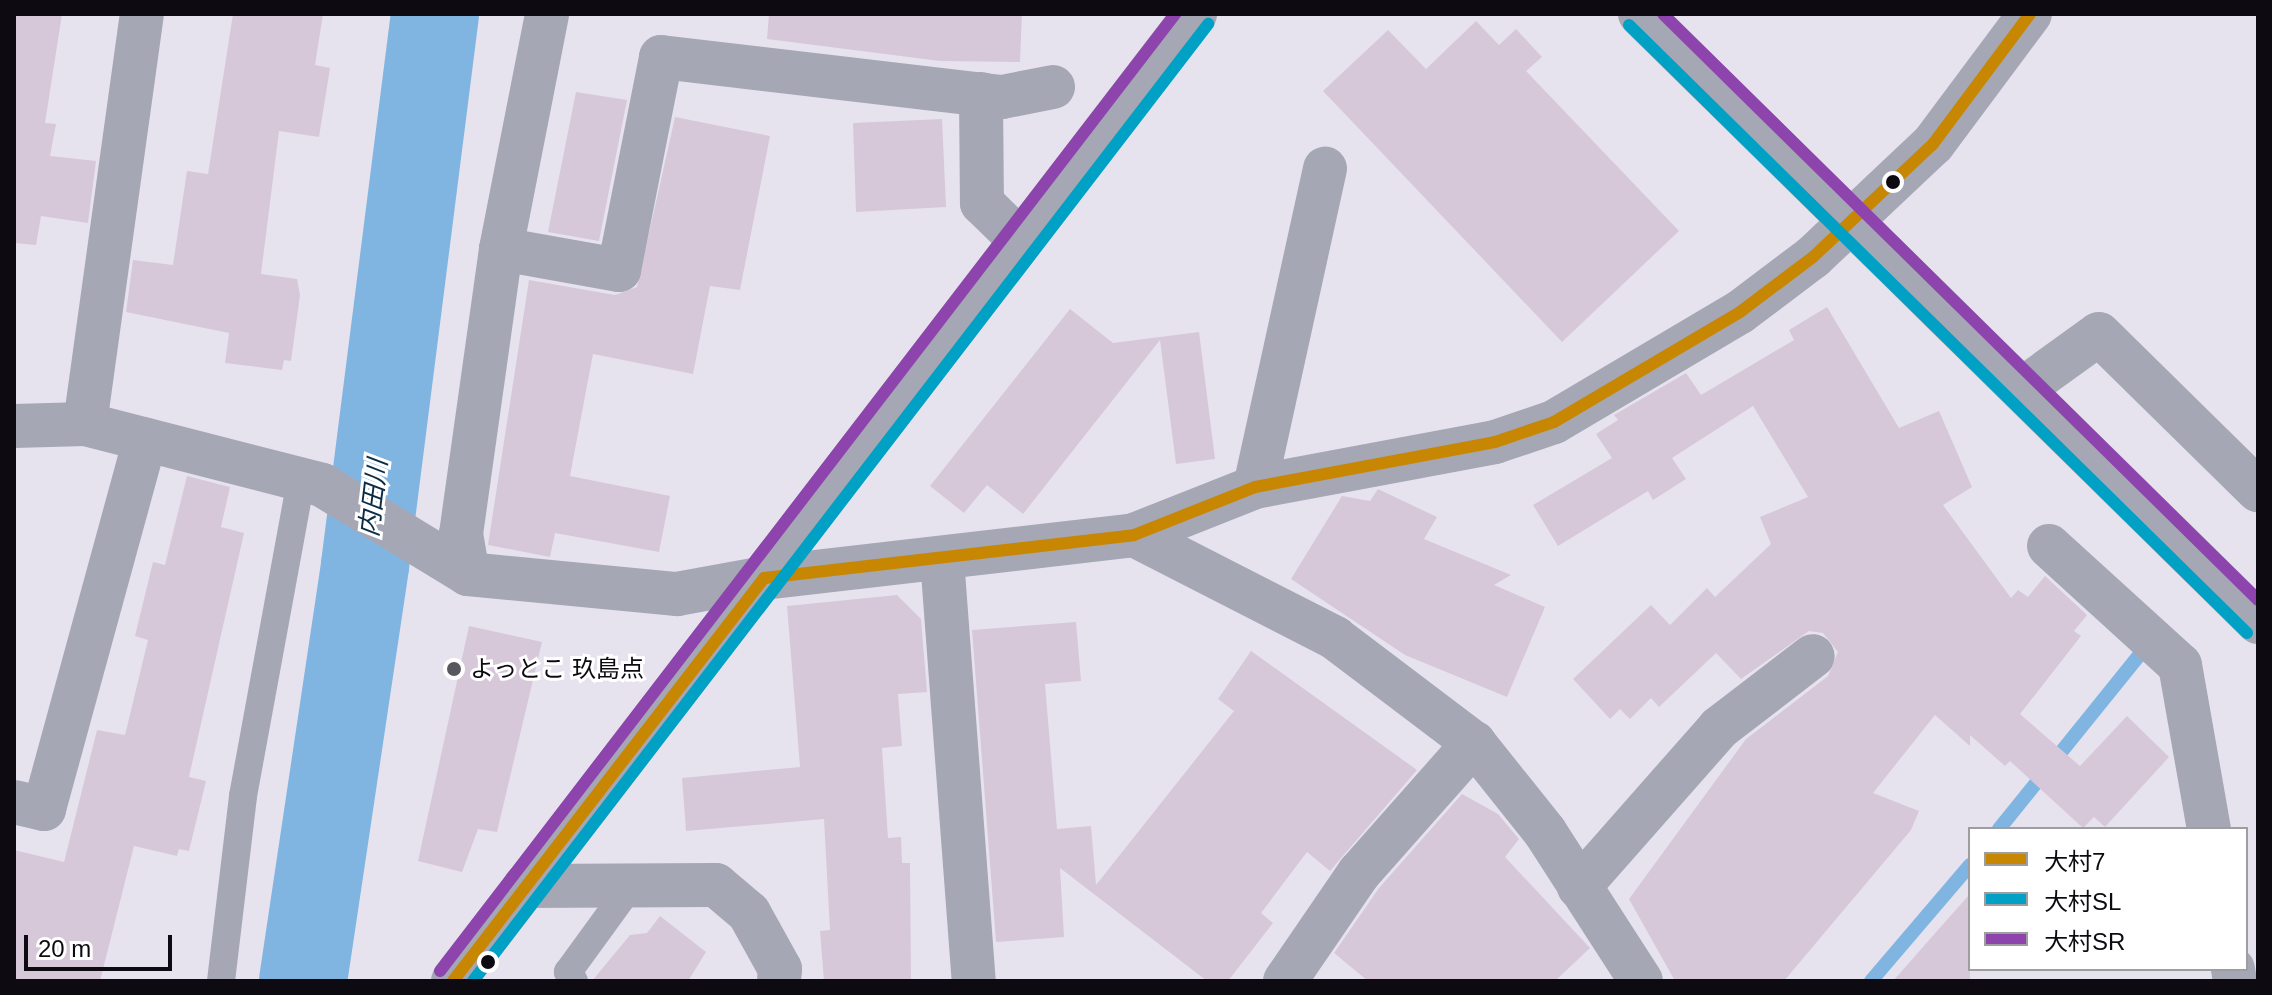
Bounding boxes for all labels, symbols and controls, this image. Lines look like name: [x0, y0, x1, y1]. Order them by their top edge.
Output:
unlabelled marker: [1885, 174, 1901, 190]
water label: 内田川: [354, 457, 394, 539]
place label: よっとこ 玖島点: [470, 655, 645, 683]
marker: よっとこ 玖島点: [445, 660, 463, 678]
legend: [1968, 827, 2248, 971]
text: 大村7: [2044, 848, 2105, 875]
text: 大村SL: [2044, 888, 2121, 915]
scale bar: [28, 919, 176, 969]
text: 大村SR: [2044, 928, 2125, 955]
text: 20 m: [38, 935, 91, 962]
unlabelled marker: [480, 954, 496, 970]

